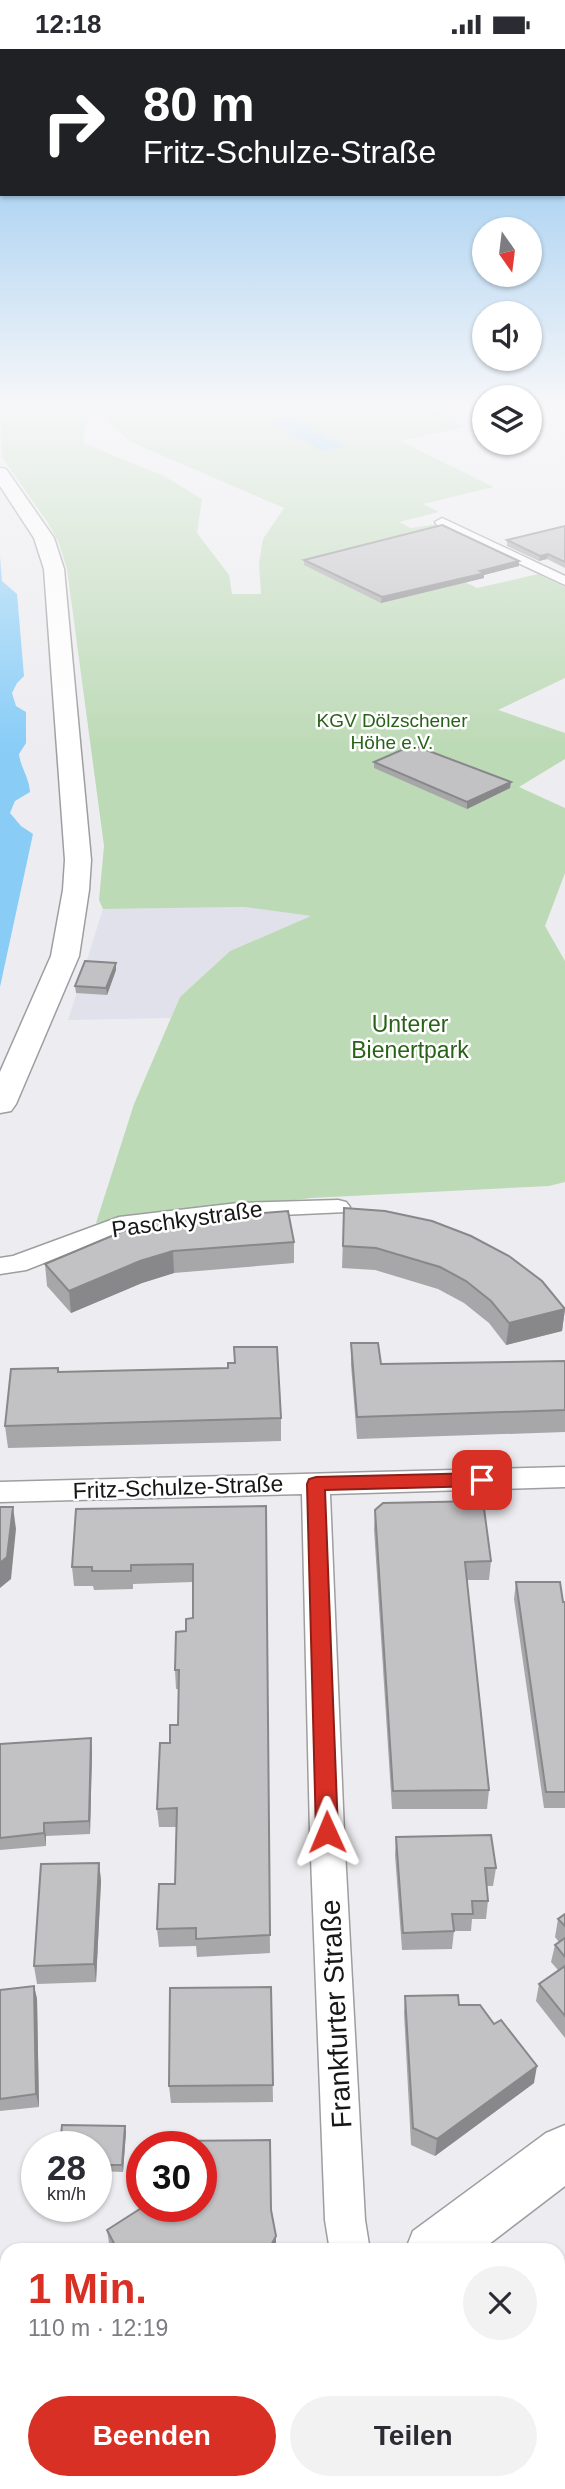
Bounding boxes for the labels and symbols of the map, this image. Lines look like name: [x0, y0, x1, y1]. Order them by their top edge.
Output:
north arrow: [472, 217, 542, 287]
park label: KGV Dölzschener Höhe e.V.: [316, 710, 468, 753]
park label: Unterer Bienertpark: [351, 1011, 469, 1063]
street label: Paschkystraße: [110, 1196, 264, 1242]
pin: [452, 1450, 512, 1510]
street label: Fritz-Schulze-Straße: [72, 1470, 284, 1504]
position arrow: [290, 1795, 364, 1869]
street label: Frankfurter Straße: [315, 1899, 357, 2129]
speed limit sign: 30: [126, 2131, 217, 2222]

